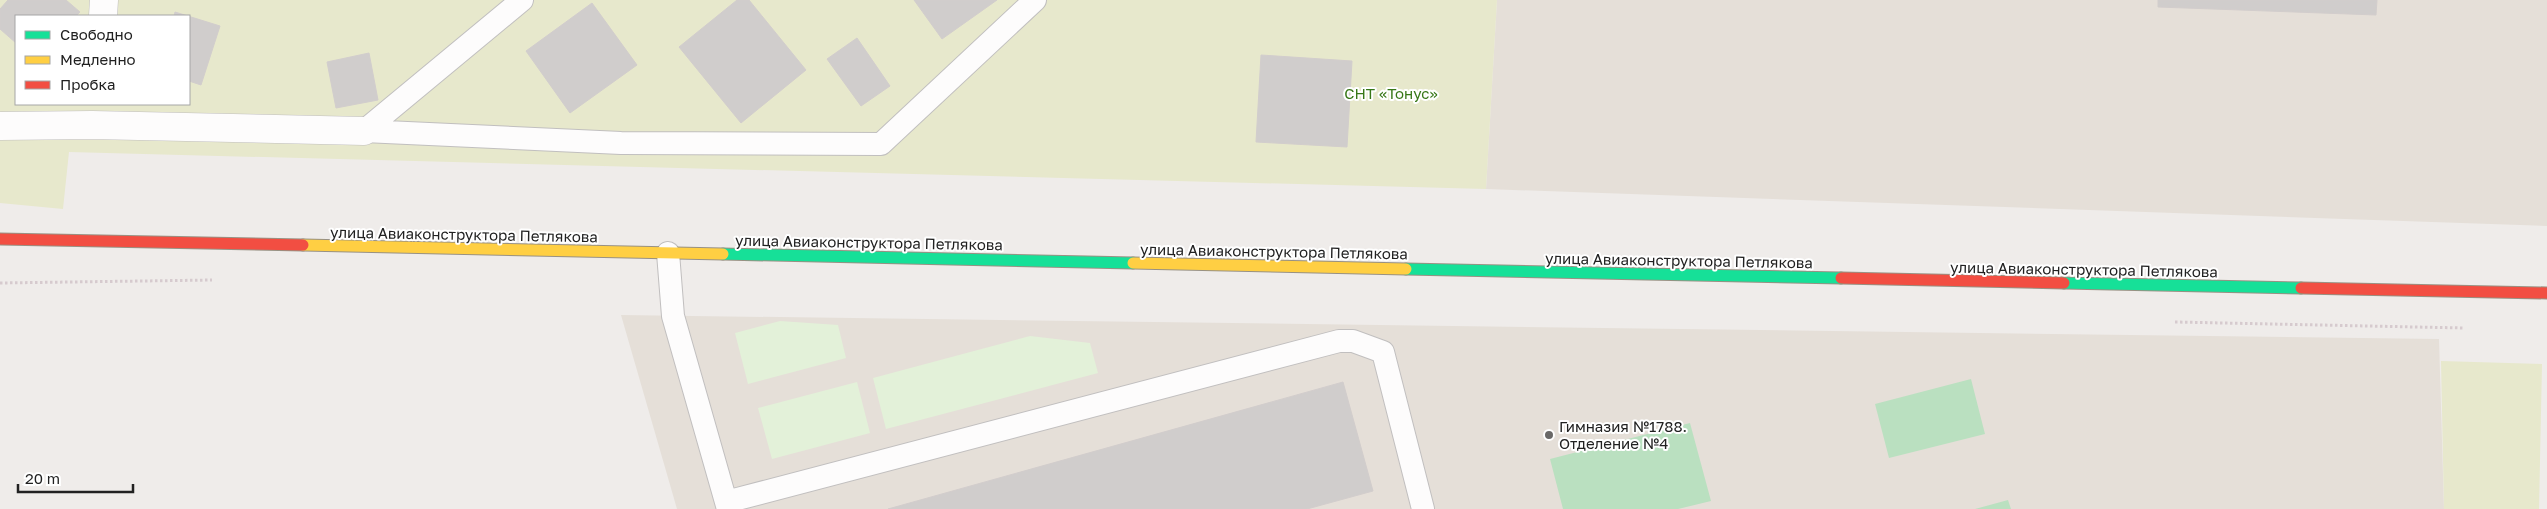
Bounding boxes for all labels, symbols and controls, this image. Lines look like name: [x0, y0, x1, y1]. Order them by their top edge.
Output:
legend: [15, 15, 190, 105]
text: Свободно: [60, 25, 133, 43]
text: Медленно: [60, 50, 136, 68]
text: Пробка: [60, 75, 115, 93]
park label: СНТ «Тонус»: [1344, 84, 1438, 102]
street label: улица Авиаконструктора Петлякова: [330, 223, 598, 245]
street label: улица Авиаконструктора Петлякова: [735, 231, 1003, 253]
street label: улица Авиаконструктора Петлякова: [1140, 240, 1408, 262]
street label: улица Авиаконструктора Петлякова: [1545, 249, 1813, 271]
street label: улица Авиаконструктора Петлякова: [1950, 258, 2218, 280]
place label: Гимназия №1788. Отделение №4: [1559, 417, 1687, 452]
marker: Гимназия №1788. Отделение №4: [1543, 429, 1555, 441]
scale bar: [18, 462, 132, 494]
text: 20 m: [25, 469, 60, 487]

